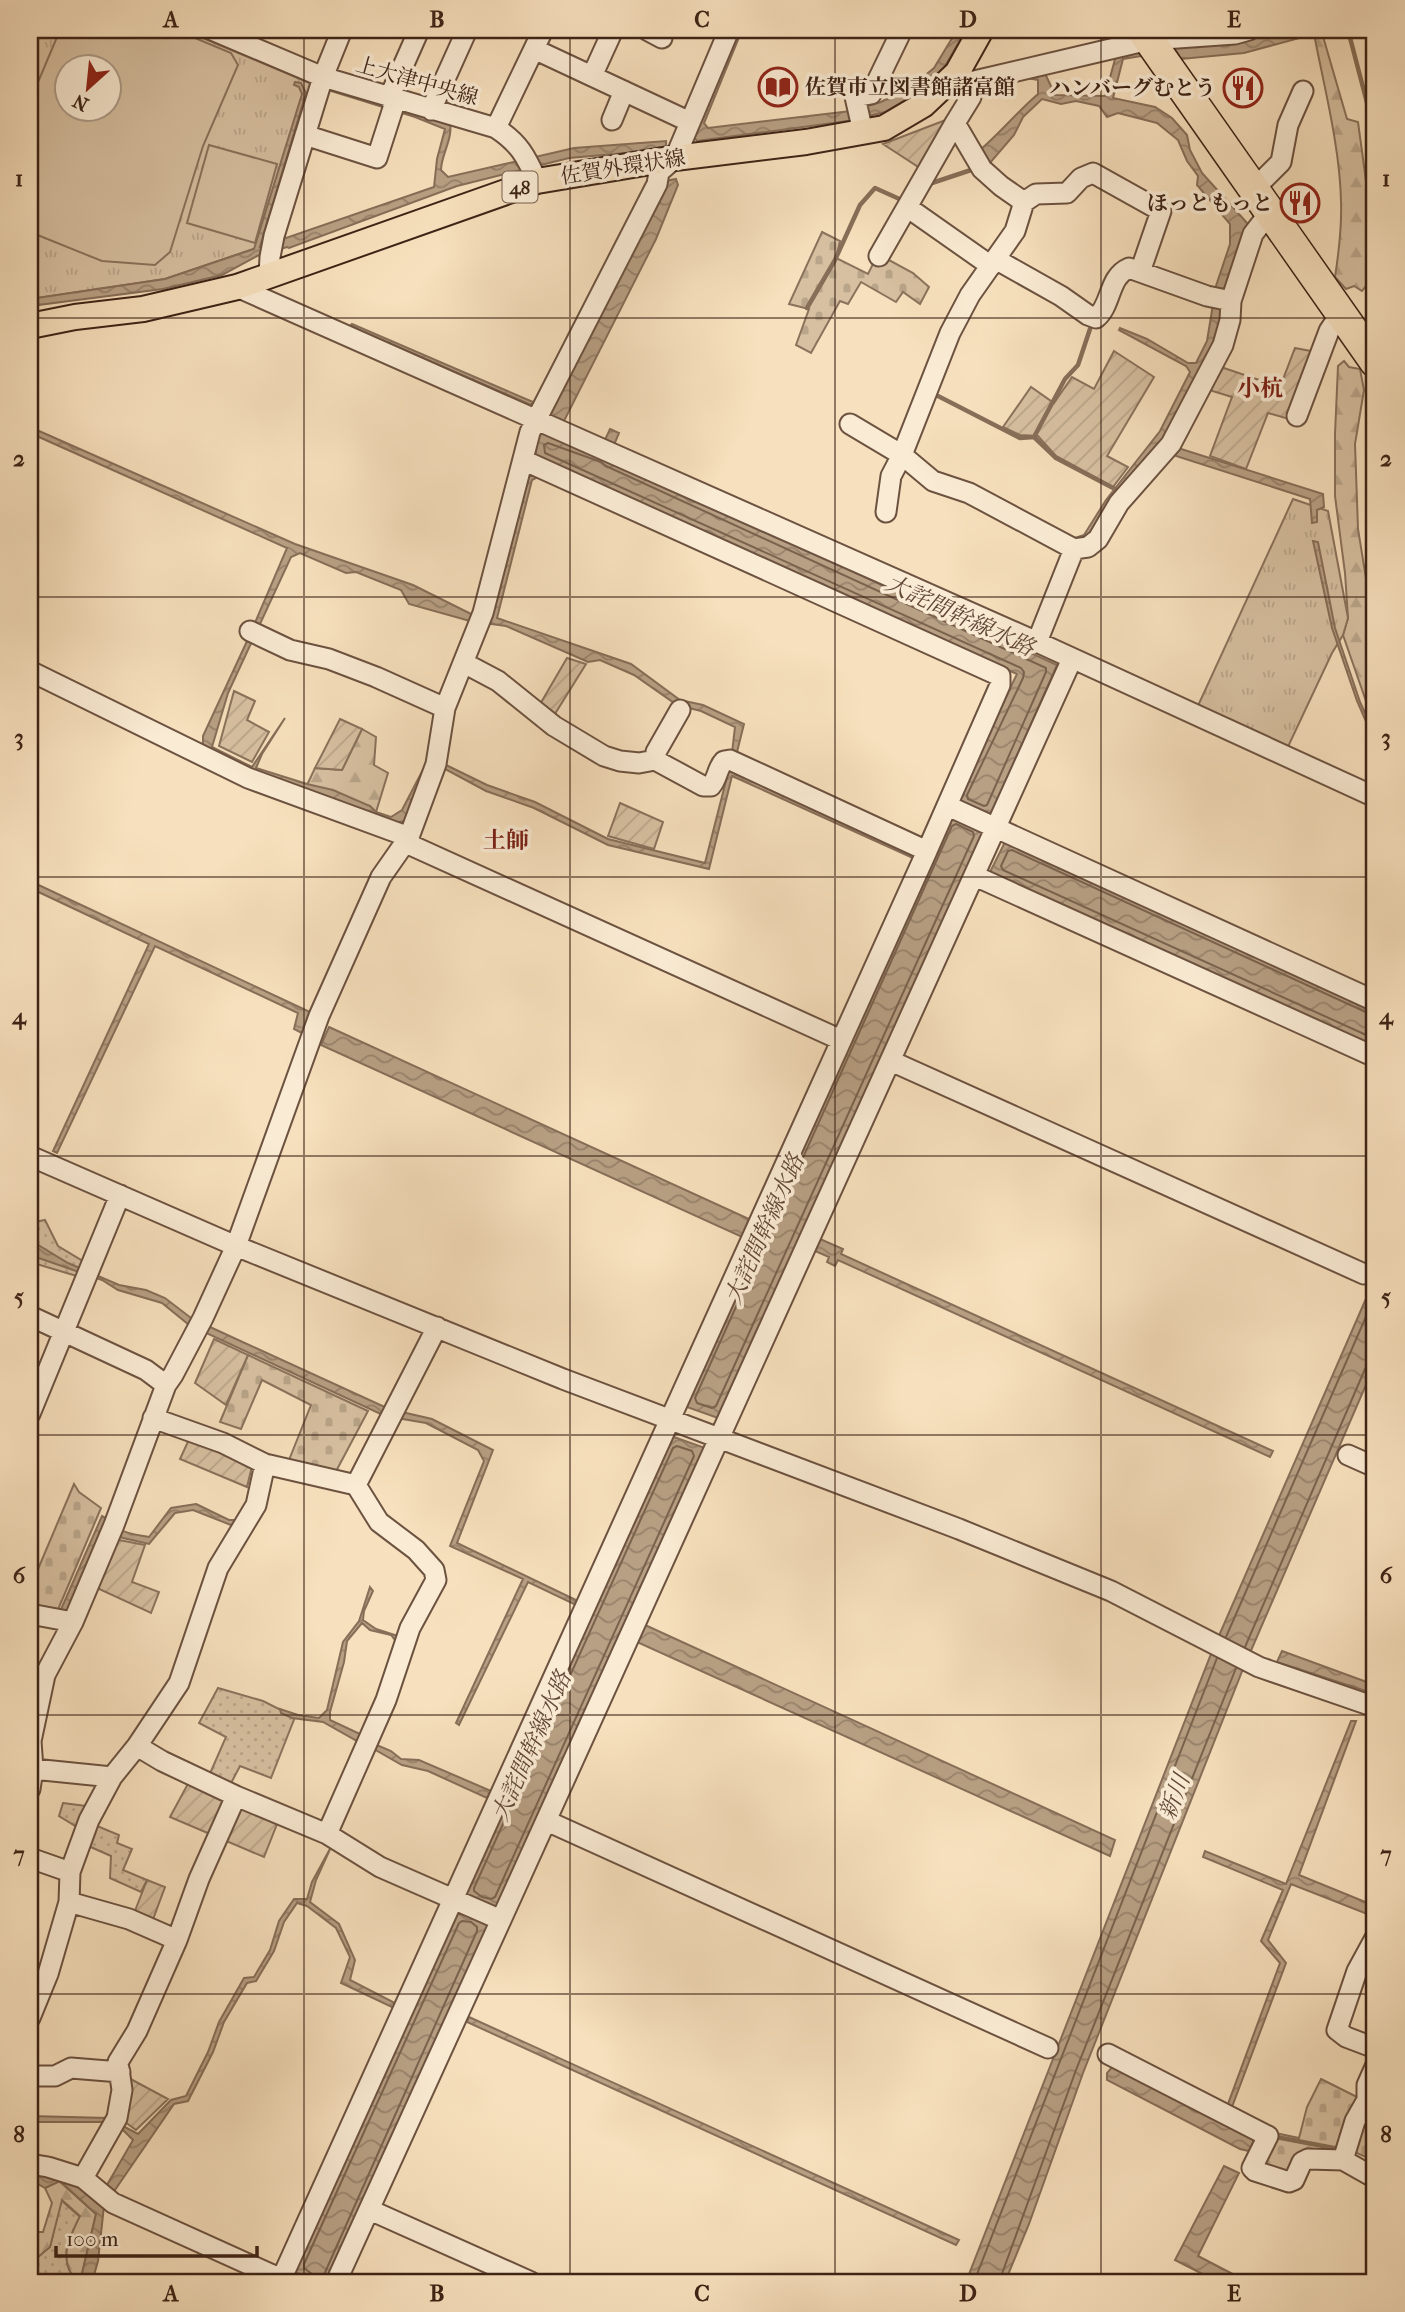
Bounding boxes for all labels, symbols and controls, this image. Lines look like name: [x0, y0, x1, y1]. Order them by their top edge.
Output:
text: A: [162, 6, 180, 33]
text: B: [430, 6, 445, 33]
text: C: [694, 6, 710, 33]
text: D: [959, 6, 977, 33]
text: E: [1227, 6, 1241, 33]
north arrow: [52, 52, 122, 122]
street label: 上大津中央線: [353, 52, 481, 110]
library icon: 佐賀市立図書館諸富館: [757, 66, 799, 108]
restaurant icon: ハンバーグむとう: [1222, 67, 1264, 109]
place label: 佐賀市立図書館諸富館: [805, 75, 1015, 99]
place label: ハンバーグむとう: [1049, 76, 1216, 100]
text: N: [69, 89, 92, 115]
street label: 佐賀外環状線: [559, 145, 687, 189]
text: 1: [15, 165, 23, 192]
text: 1: [1382, 165, 1390, 192]
road number: 48: [503, 172, 538, 202]
restaurant icon: ほっともっと: [1279, 182, 1321, 224]
place label: ほっともっと: [1147, 191, 1273, 215]
district label: 小杭: [1237, 375, 1283, 402]
text: 2: [13, 445, 25, 472]
text: 2: [1380, 445, 1392, 472]
water label: 大詫間幹線水路: [881, 569, 1040, 663]
text: 3: [14, 724, 24, 751]
text: 3: [1381, 724, 1391, 751]
district label: 土師: [483, 827, 529, 854]
text: 4: [11, 1003, 27, 1030]
text: 4: [1378, 1003, 1394, 1030]
water label: 大詫間幹線水路: [719, 1148, 810, 1308]
text: 5: [14, 1283, 24, 1310]
text: 5: [1381, 1283, 1391, 1310]
text: 6: [13, 1562, 26, 1589]
text: 6: [1380, 1562, 1393, 1589]
water label: 大詫間幹線水路: [486, 1665, 577, 1825]
water label: 新川: [1154, 1768, 1196, 1823]
text: 7: [12, 1841, 25, 1868]
text: 7: [1379, 1841, 1392, 1868]
text: 8: [13, 2121, 25, 2148]
text: 8: [1380, 2121, 1392, 2148]
scale bar: [56, 2214, 257, 2258]
text: 100 m: [66, 2227, 119, 2251]
text: A: [162, 2280, 180, 2307]
text: B: [430, 2280, 445, 2307]
text: C: [694, 2280, 710, 2307]
text: D: [959, 2280, 977, 2307]
text: E: [1227, 2280, 1241, 2307]

